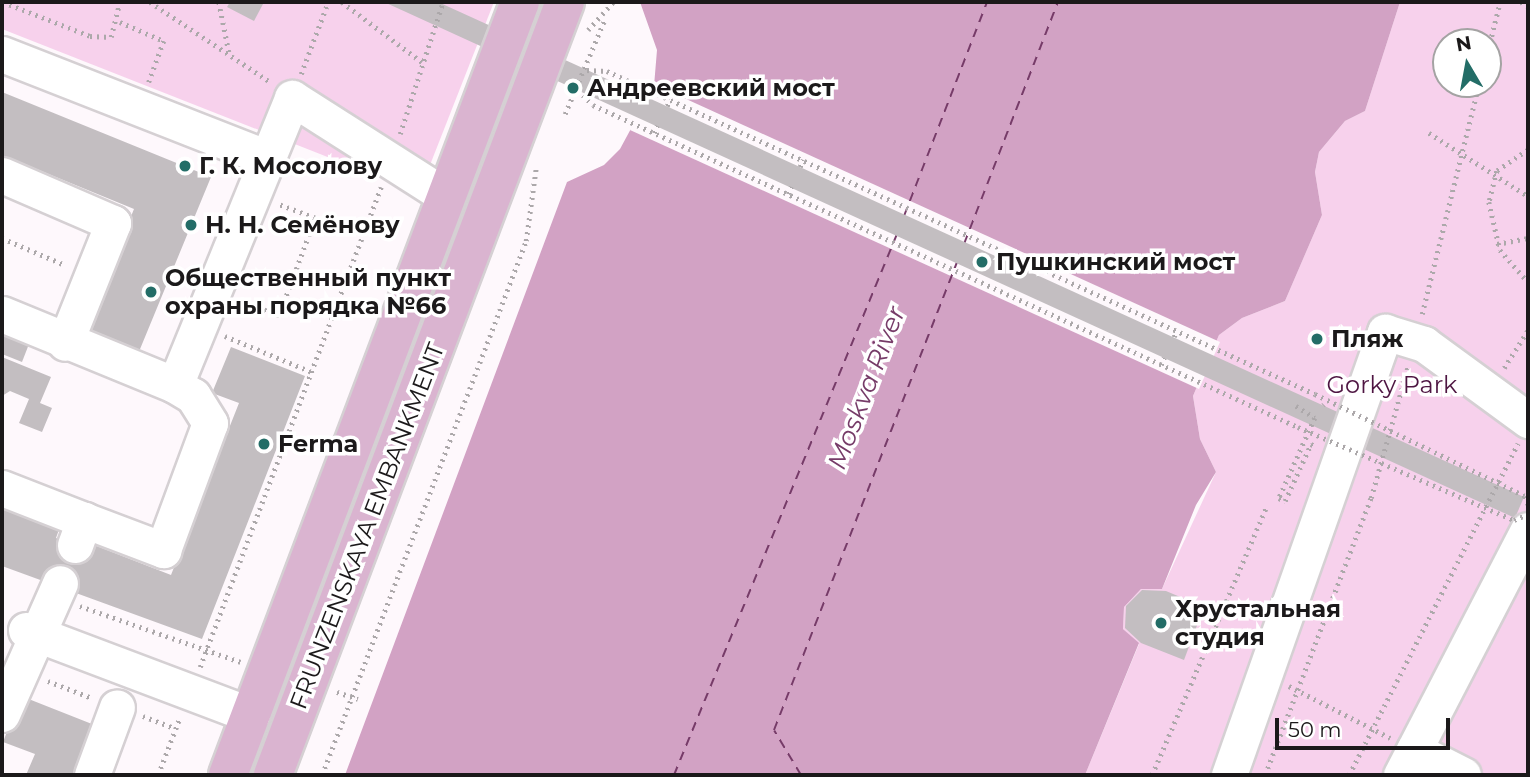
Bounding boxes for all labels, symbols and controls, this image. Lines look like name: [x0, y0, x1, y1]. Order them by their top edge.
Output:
north arrow: [1432, 28, 1502, 98]
text: N: [1454, 31, 1473, 56]
place label: Андреевский мост: [587, 74, 835, 102]
marker: Андреевский мост: [565, 80, 581, 96]
place label: Г. К. Мосолову: [199, 152, 382, 180]
marker: Г. К. Мосолову: [177, 158, 193, 174]
place label: Н. Н. Семёнову: [205, 211, 400, 239]
marker: Н. Н. Семёнову: [183, 217, 199, 233]
place label: Пушкинский мост: [996, 248, 1235, 276]
marker: Пушкинский мост: [974, 254, 990, 270]
place label: Общественный пункт охраны порядка №66: [165, 264, 451, 320]
marker: Общественный пункт охраны порядка №66: [143, 284, 159, 300]
water label: Moskva River: [822, 302, 912, 474]
place label: Пляж: [1331, 325, 1403, 353]
marker: Пляж: [1309, 331, 1325, 347]
street label: FRUNZENSKAYA EMBANKMENT: [284, 339, 450, 713]
park label: Gorky Park: [1327, 371, 1457, 399]
place label: Ferma: [278, 430, 358, 458]
marker: Ferma: [256, 436, 272, 452]
place label: Хрустальная студия: [1175, 595, 1341, 651]
marker: Хрустальная студия: [1153, 615, 1169, 631]
scale bar: [1278, 704, 1453, 748]
text: 50 m: [1288, 717, 1342, 742]

